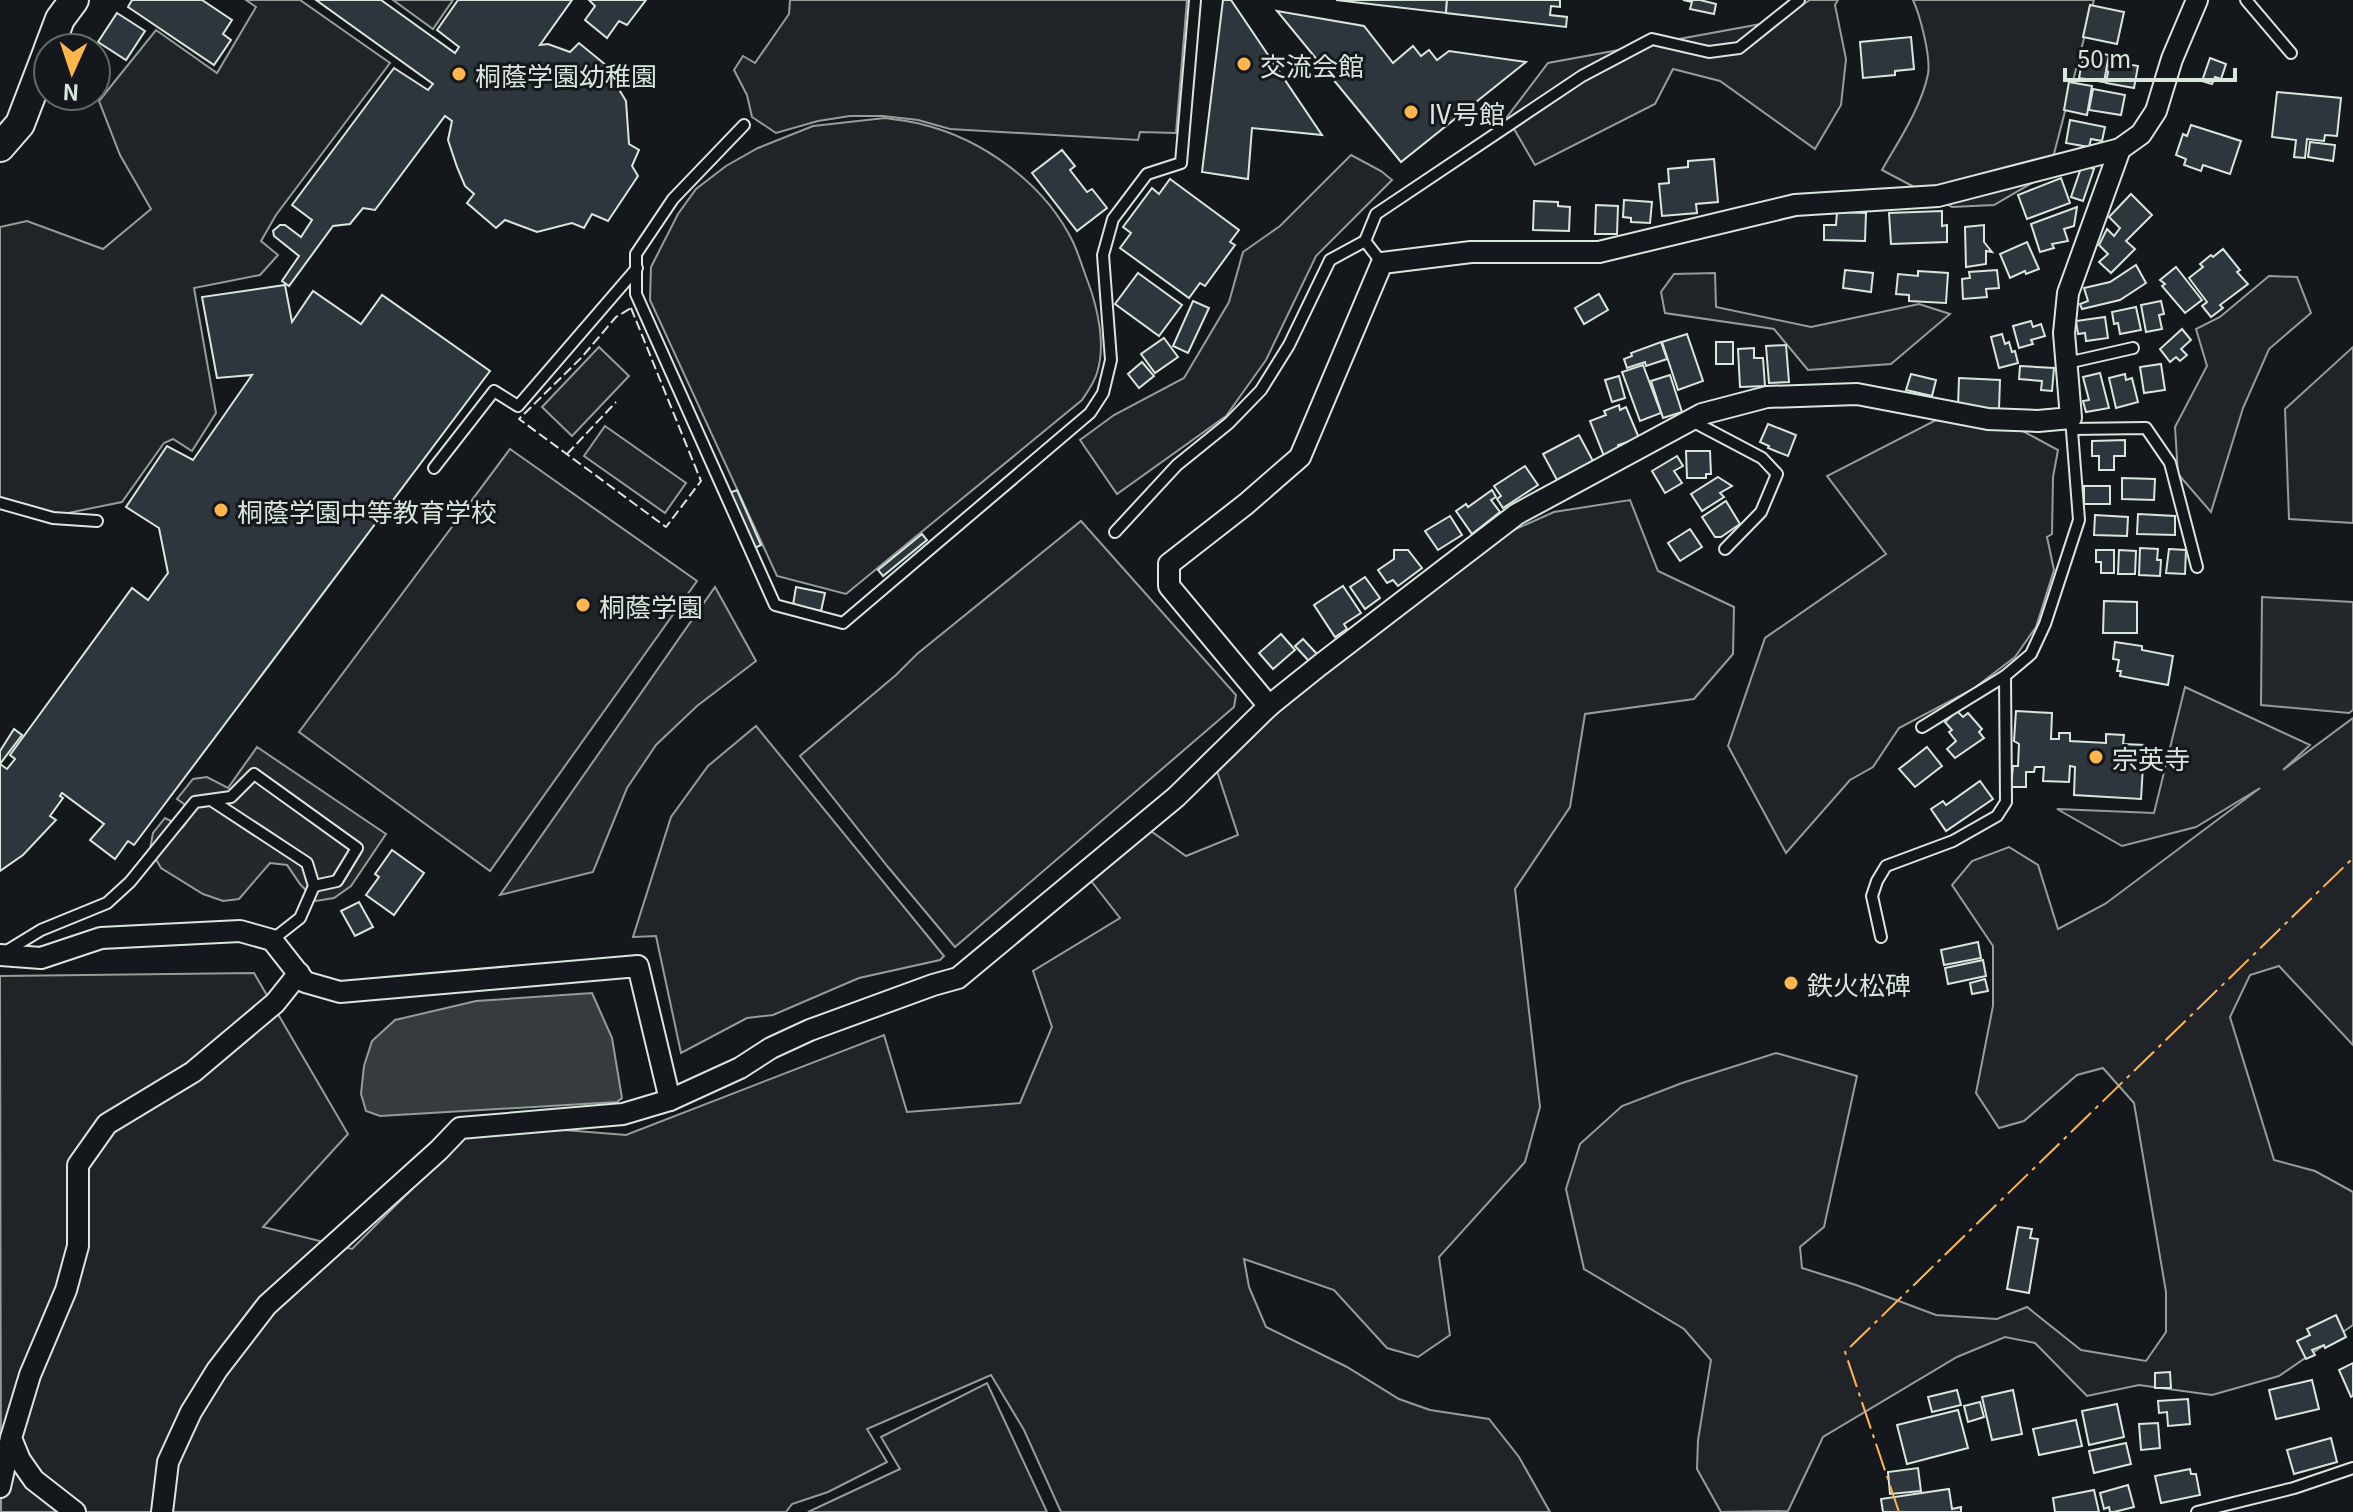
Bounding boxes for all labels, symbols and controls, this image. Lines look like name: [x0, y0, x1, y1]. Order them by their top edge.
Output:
north arrow: [32, 32, 112, 112]
scale bar: [2065, 32, 2235, 82]
text: 50 m: [2077, 40, 2131, 75]
place label: 交流会館: [1260, 46, 1364, 83]
marker: 交流会館: [1235, 55, 1253, 73]
place label: 桐蔭学園幼稚園: [475, 56, 657, 93]
marker: 桐蔭学園幼稚園: [450, 65, 468, 83]
text: N: [62, 78, 80, 110]
place label: Ⅳ号館: [1427, 94, 1505, 131]
marker: Ⅳ号館: [1402, 103, 1420, 121]
place label: 桐蔭学園中等教育学校: [237, 492, 497, 529]
marker: 桐蔭学園中等教育学校: [212, 501, 230, 519]
place label: 桐蔭学園: [599, 587, 703, 624]
marker: 桐蔭学園: [574, 596, 592, 614]
place label: 宗英寺: [2112, 739, 2190, 776]
marker: 宗英寺: [2087, 748, 2105, 766]
place label: 鉄火松碑: [1807, 965, 1911, 1002]
marker: 鉄火松碑: [1782, 974, 1800, 992]

